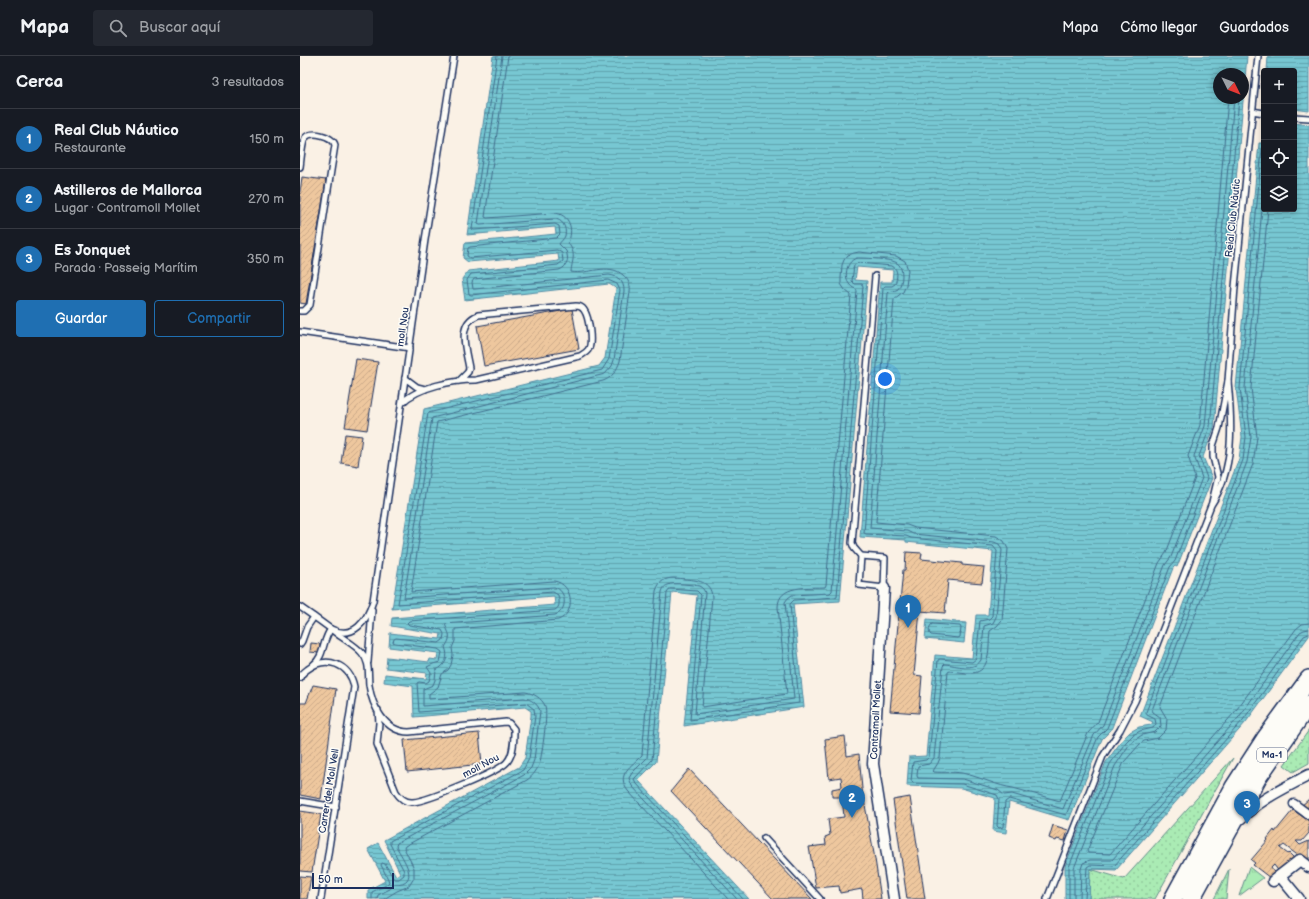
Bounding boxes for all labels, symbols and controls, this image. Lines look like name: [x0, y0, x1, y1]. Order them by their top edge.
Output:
search box: [93, 10, 373, 46]
text: Mapa: [20, 16, 69, 39]
icon: search: [107, 17, 129, 39]
text: Buscar aquí: [139, 18, 220, 37]
text: Mapa: [1062, 19, 1098, 36]
text: Cómo llegar: [1120, 19, 1197, 36]
text: Guardados: [1219, 19, 1289, 36]
north arrow: [1213, 68, 1249, 104]
map controls: [1261, 68, 1297, 212]
button: +: [1261, 68, 1297, 104]
text: Cerca: [16, 72, 63, 92]
text: 3 resultados: [212, 74, 284, 90]
button: −: [1261, 104, 1297, 140]
text: Real Club Náutico: [54, 121, 179, 140]
text: 1: [26, 131, 32, 147]
text: 150 m: [250, 131, 284, 147]
text: Restaurante: [54, 140, 126, 156]
button: locate: [1261, 140, 1297, 176]
button: layers: [1261, 176, 1297, 212]
street label: Reial Club Nàutic: [1223, 178, 1243, 258]
text: Astilleros de Mallorca: [54, 181, 202, 200]
text: 2: [25, 191, 33, 207]
text: 270 m: [248, 191, 284, 207]
text: Lugar · Contramoll Mollet: [54, 200, 200, 216]
text: Es Jonquet: [54, 241, 130, 260]
text: 3: [25, 251, 33, 267]
text: 350 m: [247, 251, 284, 267]
text: Parada · Passeig Marítim: [54, 260, 198, 276]
button: Guardar: [16, 300, 146, 337]
button: Compartir: [154, 300, 284, 337]
street label: moll Nou: [394, 306, 412, 348]
your location: [875, 369, 895, 389]
pin: 1: [895, 595, 921, 628]
street label: Contramoll Mollet: [868, 680, 884, 760]
street label: Carrer del Moll Vell: [316, 748, 342, 834]
road number: Ma-1: [1257, 748, 1287, 762]
street label: moll Nou: [461, 751, 501, 781]
pin: 2: [839, 785, 865, 818]
pin: 3: [1234, 791, 1260, 824]
scale bar: [312, 871, 394, 890]
text: 50 m: [318, 873, 343, 886]

